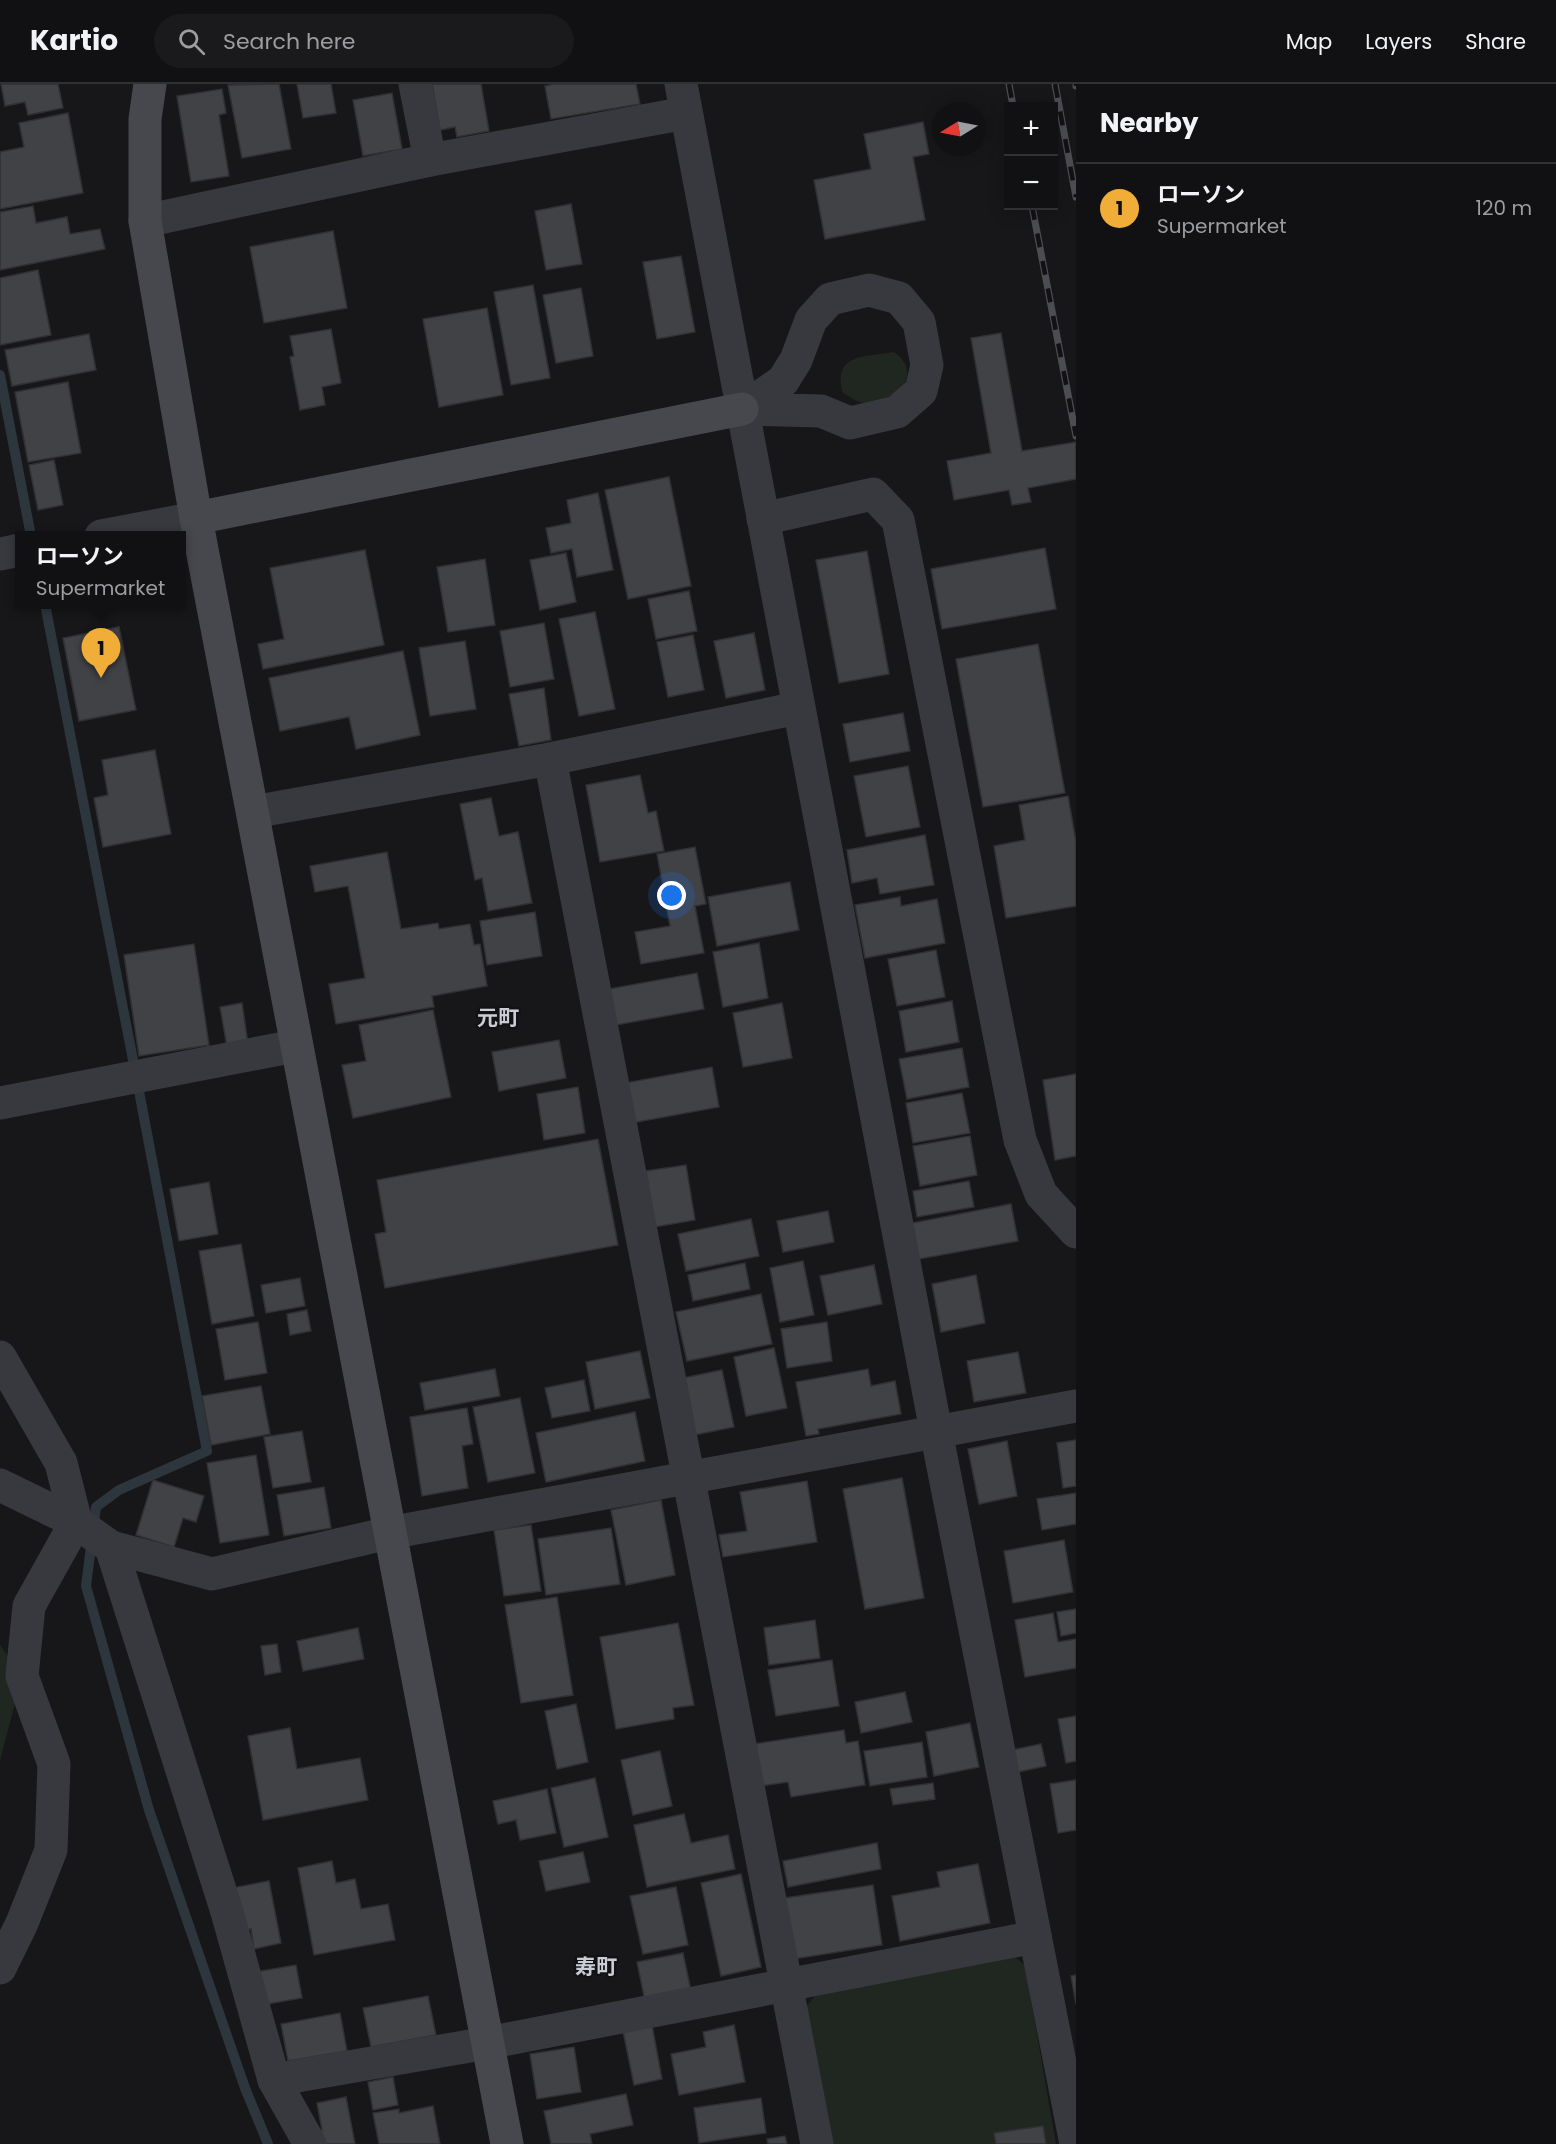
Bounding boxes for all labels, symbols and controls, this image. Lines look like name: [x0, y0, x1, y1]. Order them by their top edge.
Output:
search box: [154, 14, 574, 68]
text: Kartio: [30, 21, 118, 60]
icon: search: [175, 25, 208, 58]
text: Search here: [223, 26, 356, 57]
text: Map: [1286, 27, 1332, 56]
text: Layers: [1365, 27, 1432, 56]
text: Share: [1465, 27, 1526, 56]
north arrow: [932, 102, 986, 156]
map controls: [1004, 102, 1058, 210]
button: +: [1004, 102, 1058, 156]
text: Nearby: [1100, 105, 1198, 141]
button: −: [1004, 156, 1058, 210]
text: ローソン: [1157, 179, 1245, 210]
text: 1: [1116, 194, 1123, 222]
text: 120 m: [1476, 194, 1532, 222]
text: Supermarket: [1157, 212, 1286, 240]
popup: [15, 531, 186, 609]
text: ローソン: [36, 541, 124, 572]
text: Supermarket: [36, 574, 165, 602]
pin: 1: [82, 628, 120, 678]
your location: [657, 881, 686, 910]
district label: 元町: [477, 1003, 519, 1032]
district label: 寿町: [575, 1952, 617, 1981]

